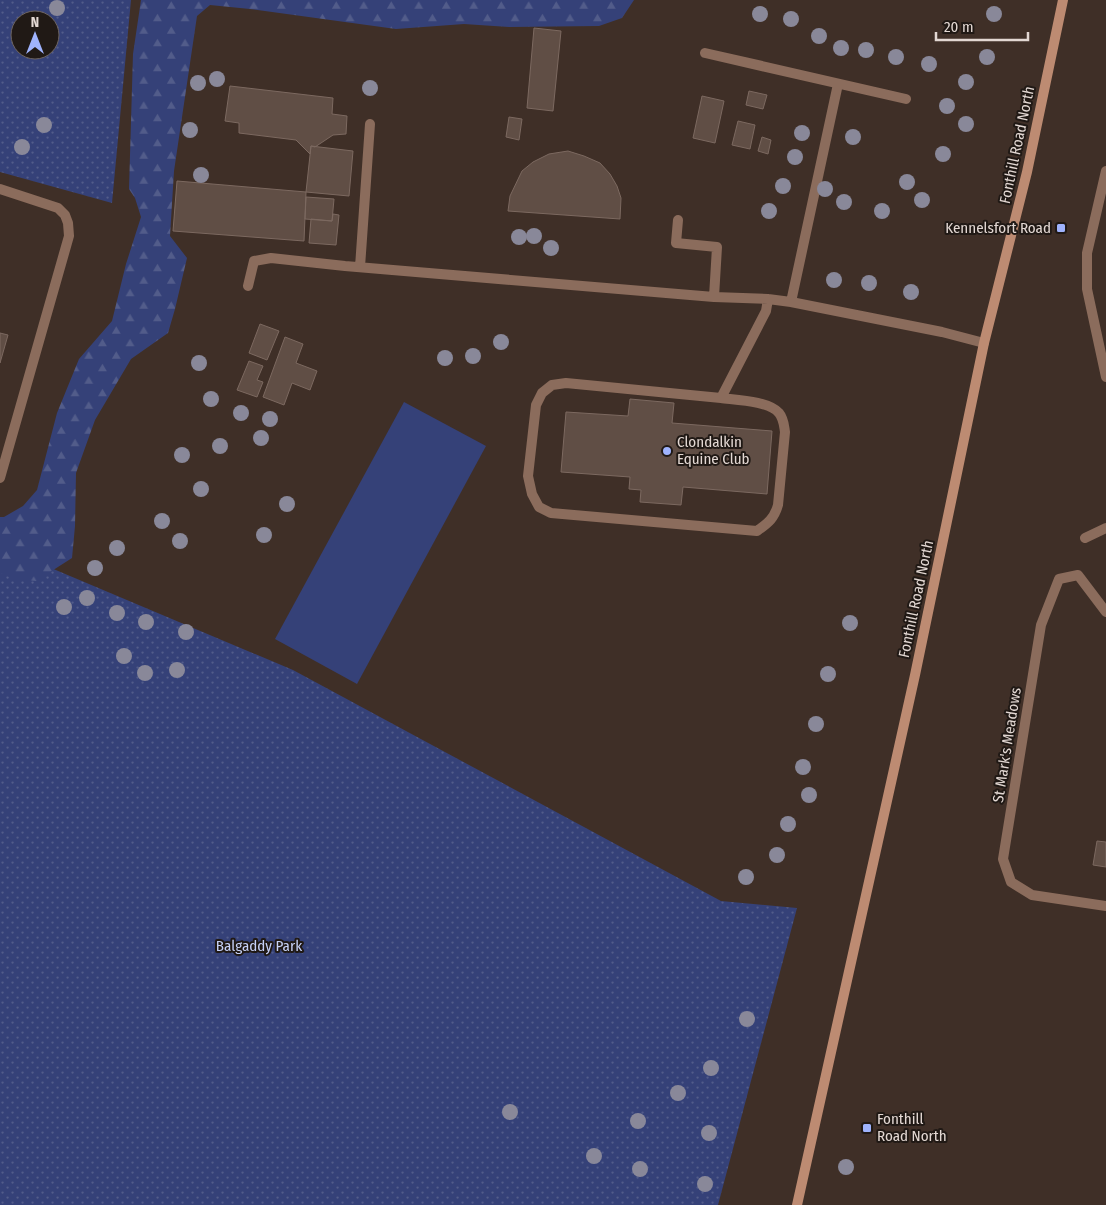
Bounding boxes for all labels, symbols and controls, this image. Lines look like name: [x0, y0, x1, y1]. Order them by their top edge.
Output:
north arrow: [10, 10, 60, 60]
scale bar: [936, 10, 1028, 42]
text: N: [31, 14, 39, 31]
text: 20 m: [944, 18, 974, 36]
street label: Fonthill Road North: [996, 85, 1038, 205]
place label: Kennelsfort Road: [945, 219, 1051, 237]
marker: Kennelsfort Road: [1055, 222, 1067, 234]
place label: Clondalkin Equine Club: [677, 433, 750, 468]
marker: Clondalkin Equine Club: [661, 445, 673, 457]
street label: Fonthill Road North: [895, 539, 937, 659]
street label: St Mark's Meadows: [989, 686, 1025, 804]
park label: Balgaddy Park: [216, 937, 302, 955]
place label: Fonthill Road North: [877, 1110, 947, 1145]
marker: Fonthill Road North: [861, 1122, 873, 1134]

